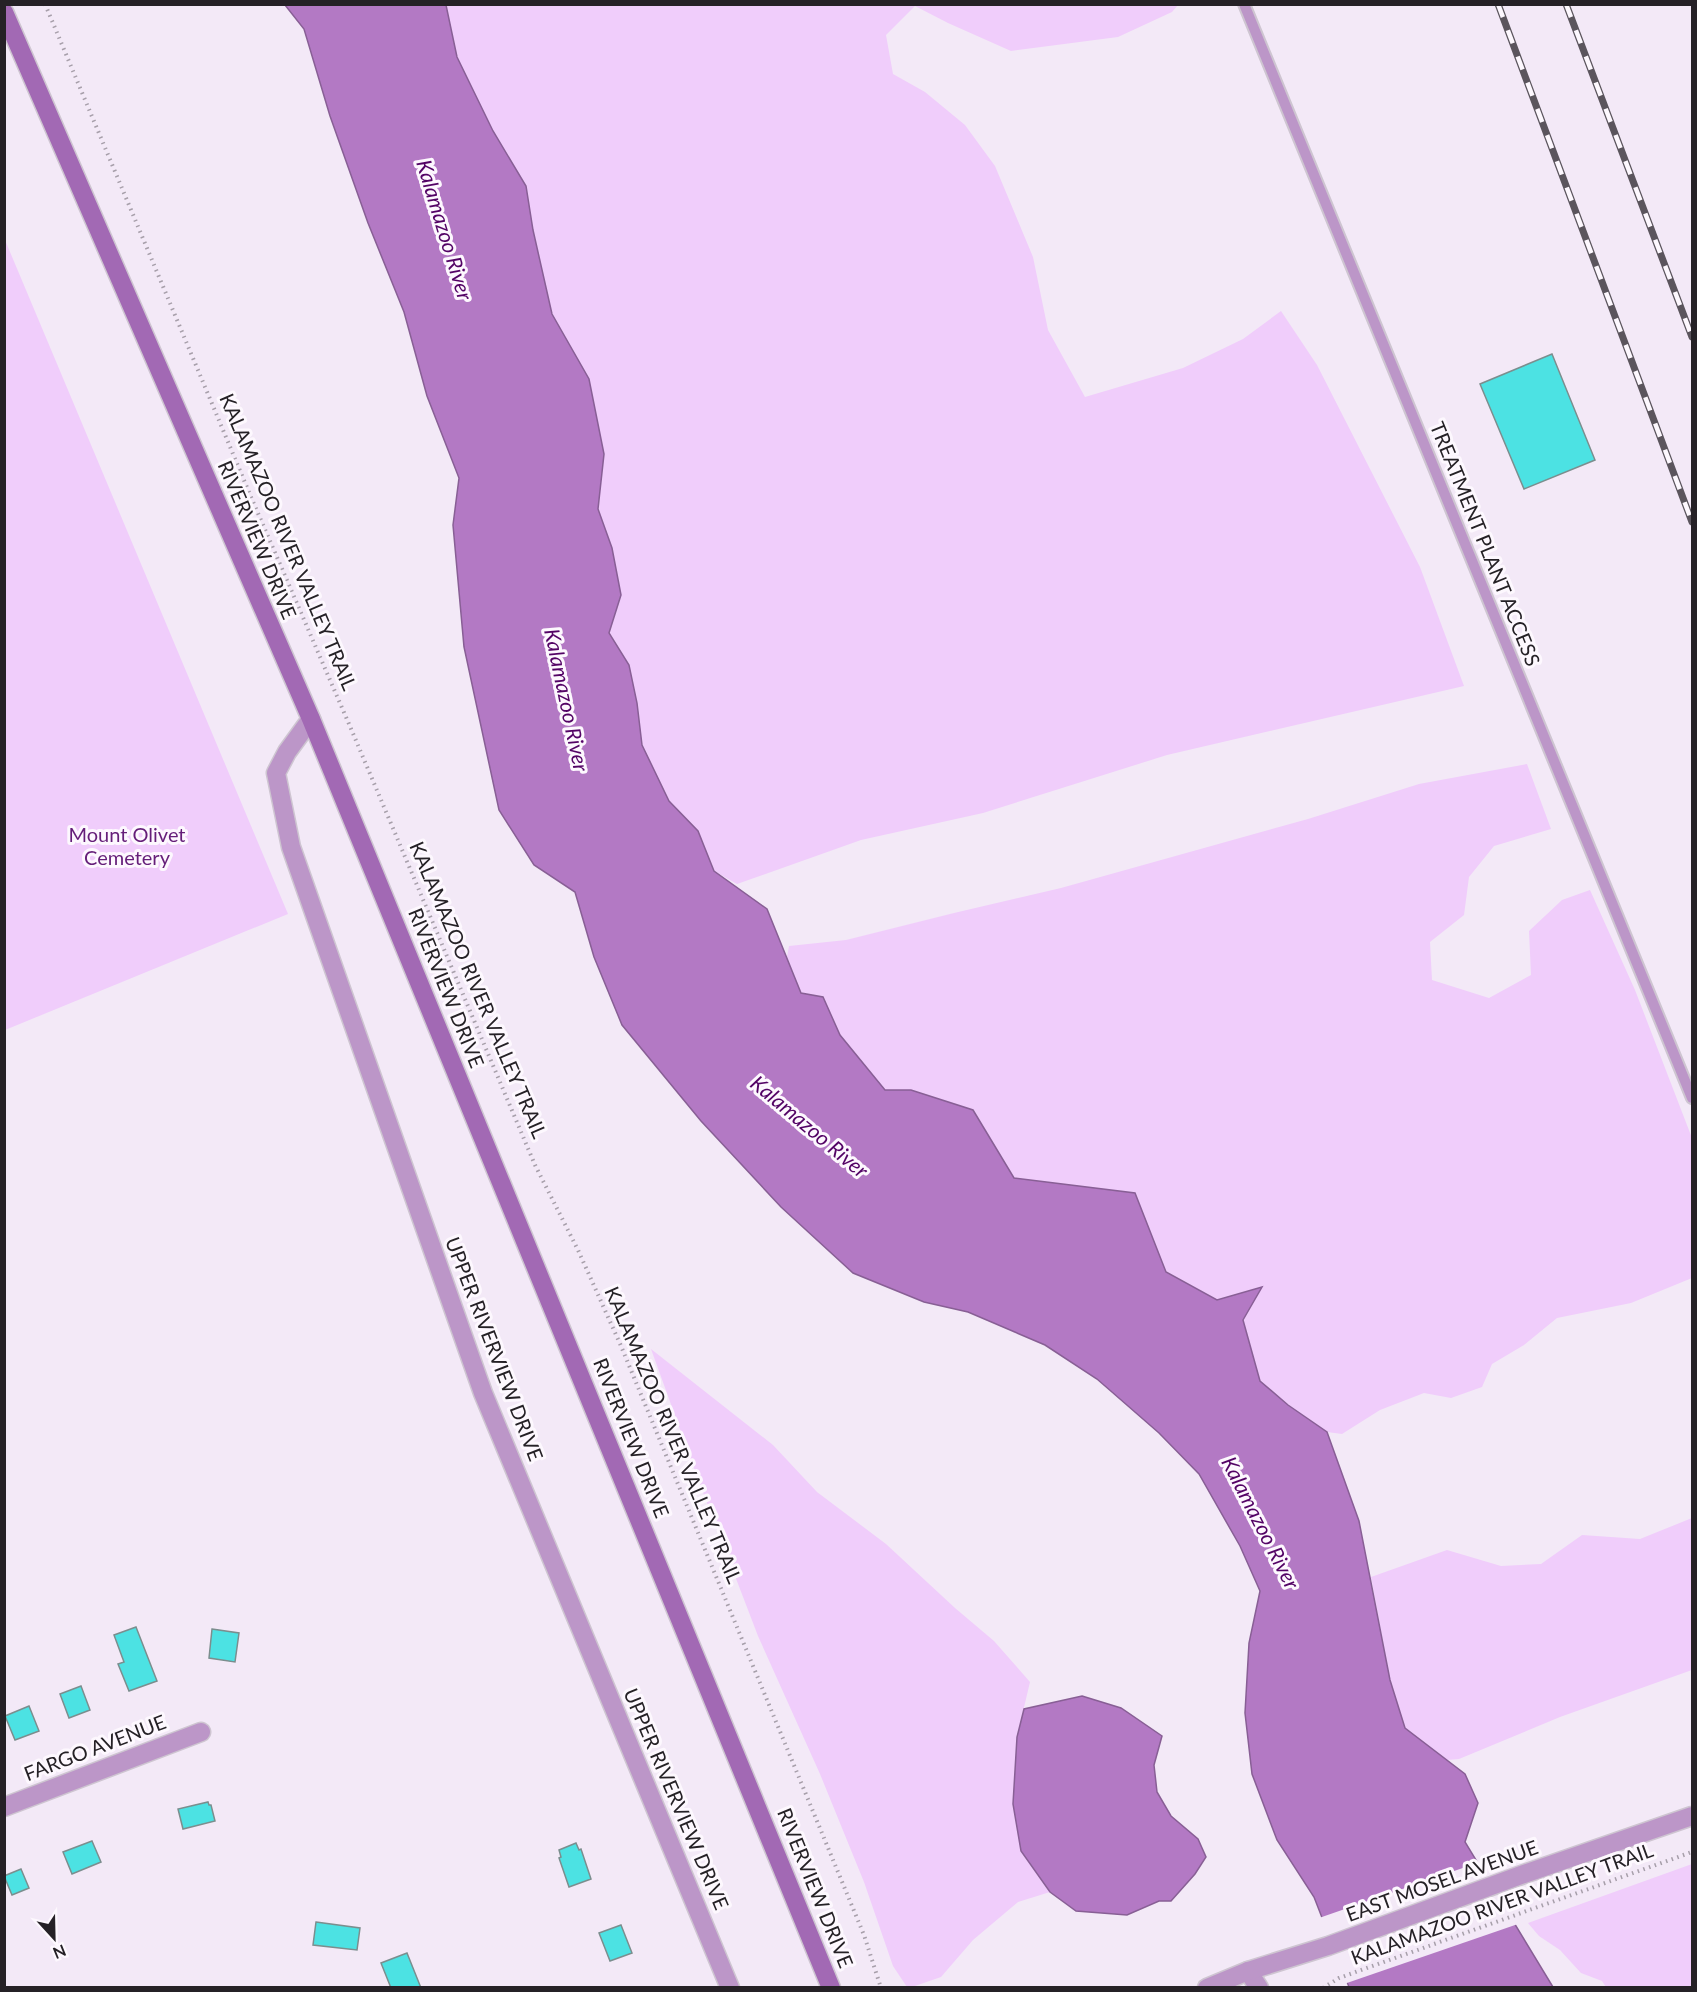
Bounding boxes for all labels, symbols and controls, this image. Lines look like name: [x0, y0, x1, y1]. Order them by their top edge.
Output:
water label: Kalamazoo River: [412, 156, 479, 303]
street label: KALAMAZOO RIVER VALLEY TRAIL: [215, 390, 362, 693]
street label: TREATMENT PLANT ACCESS: [1426, 418, 1546, 669]
street label: RIVERVIEW DRIVE: [214, 457, 302, 623]
water label: Kalamazoo River: [540, 626, 595, 774]
park label: Mount Olivet Cemetery: [68, 822, 186, 869]
street label: KALAMAZOO RIVER VALLEY TRAIL: [405, 838, 552, 1141]
street label: RIVERVIEW DRIVE: [404, 904, 490, 1071]
water label: Kalamazoo River: [746, 1070, 874, 1183]
street label: UPPER RIVERVIEW DRIVE: [441, 1233, 549, 1464]
street label: KALAMAZOO RIVER VALLEY TRAIL: [600, 1283, 747, 1586]
street label: RIVERVIEW DRIVE: [589, 1354, 675, 1521]
water label: Kalamazoo River: [1217, 1452, 1306, 1593]
street label: UPPER RIVERVIEW DRIVE: [619, 1684, 734, 1913]
street label: FARGO AVENUE: [20, 1709, 169, 1785]
street label: RIVERVIEW DRIVE: [773, 1804, 859, 1971]
street label: EAST MOSEL AVENUE: [1342, 1834, 1541, 1926]
street label: KALAMAZOO RIVER VALLEY TRAIL: [1347, 1837, 1656, 1969]
north arrow: [24, 1908, 84, 1968]
text: N: [51, 1941, 69, 1963]

